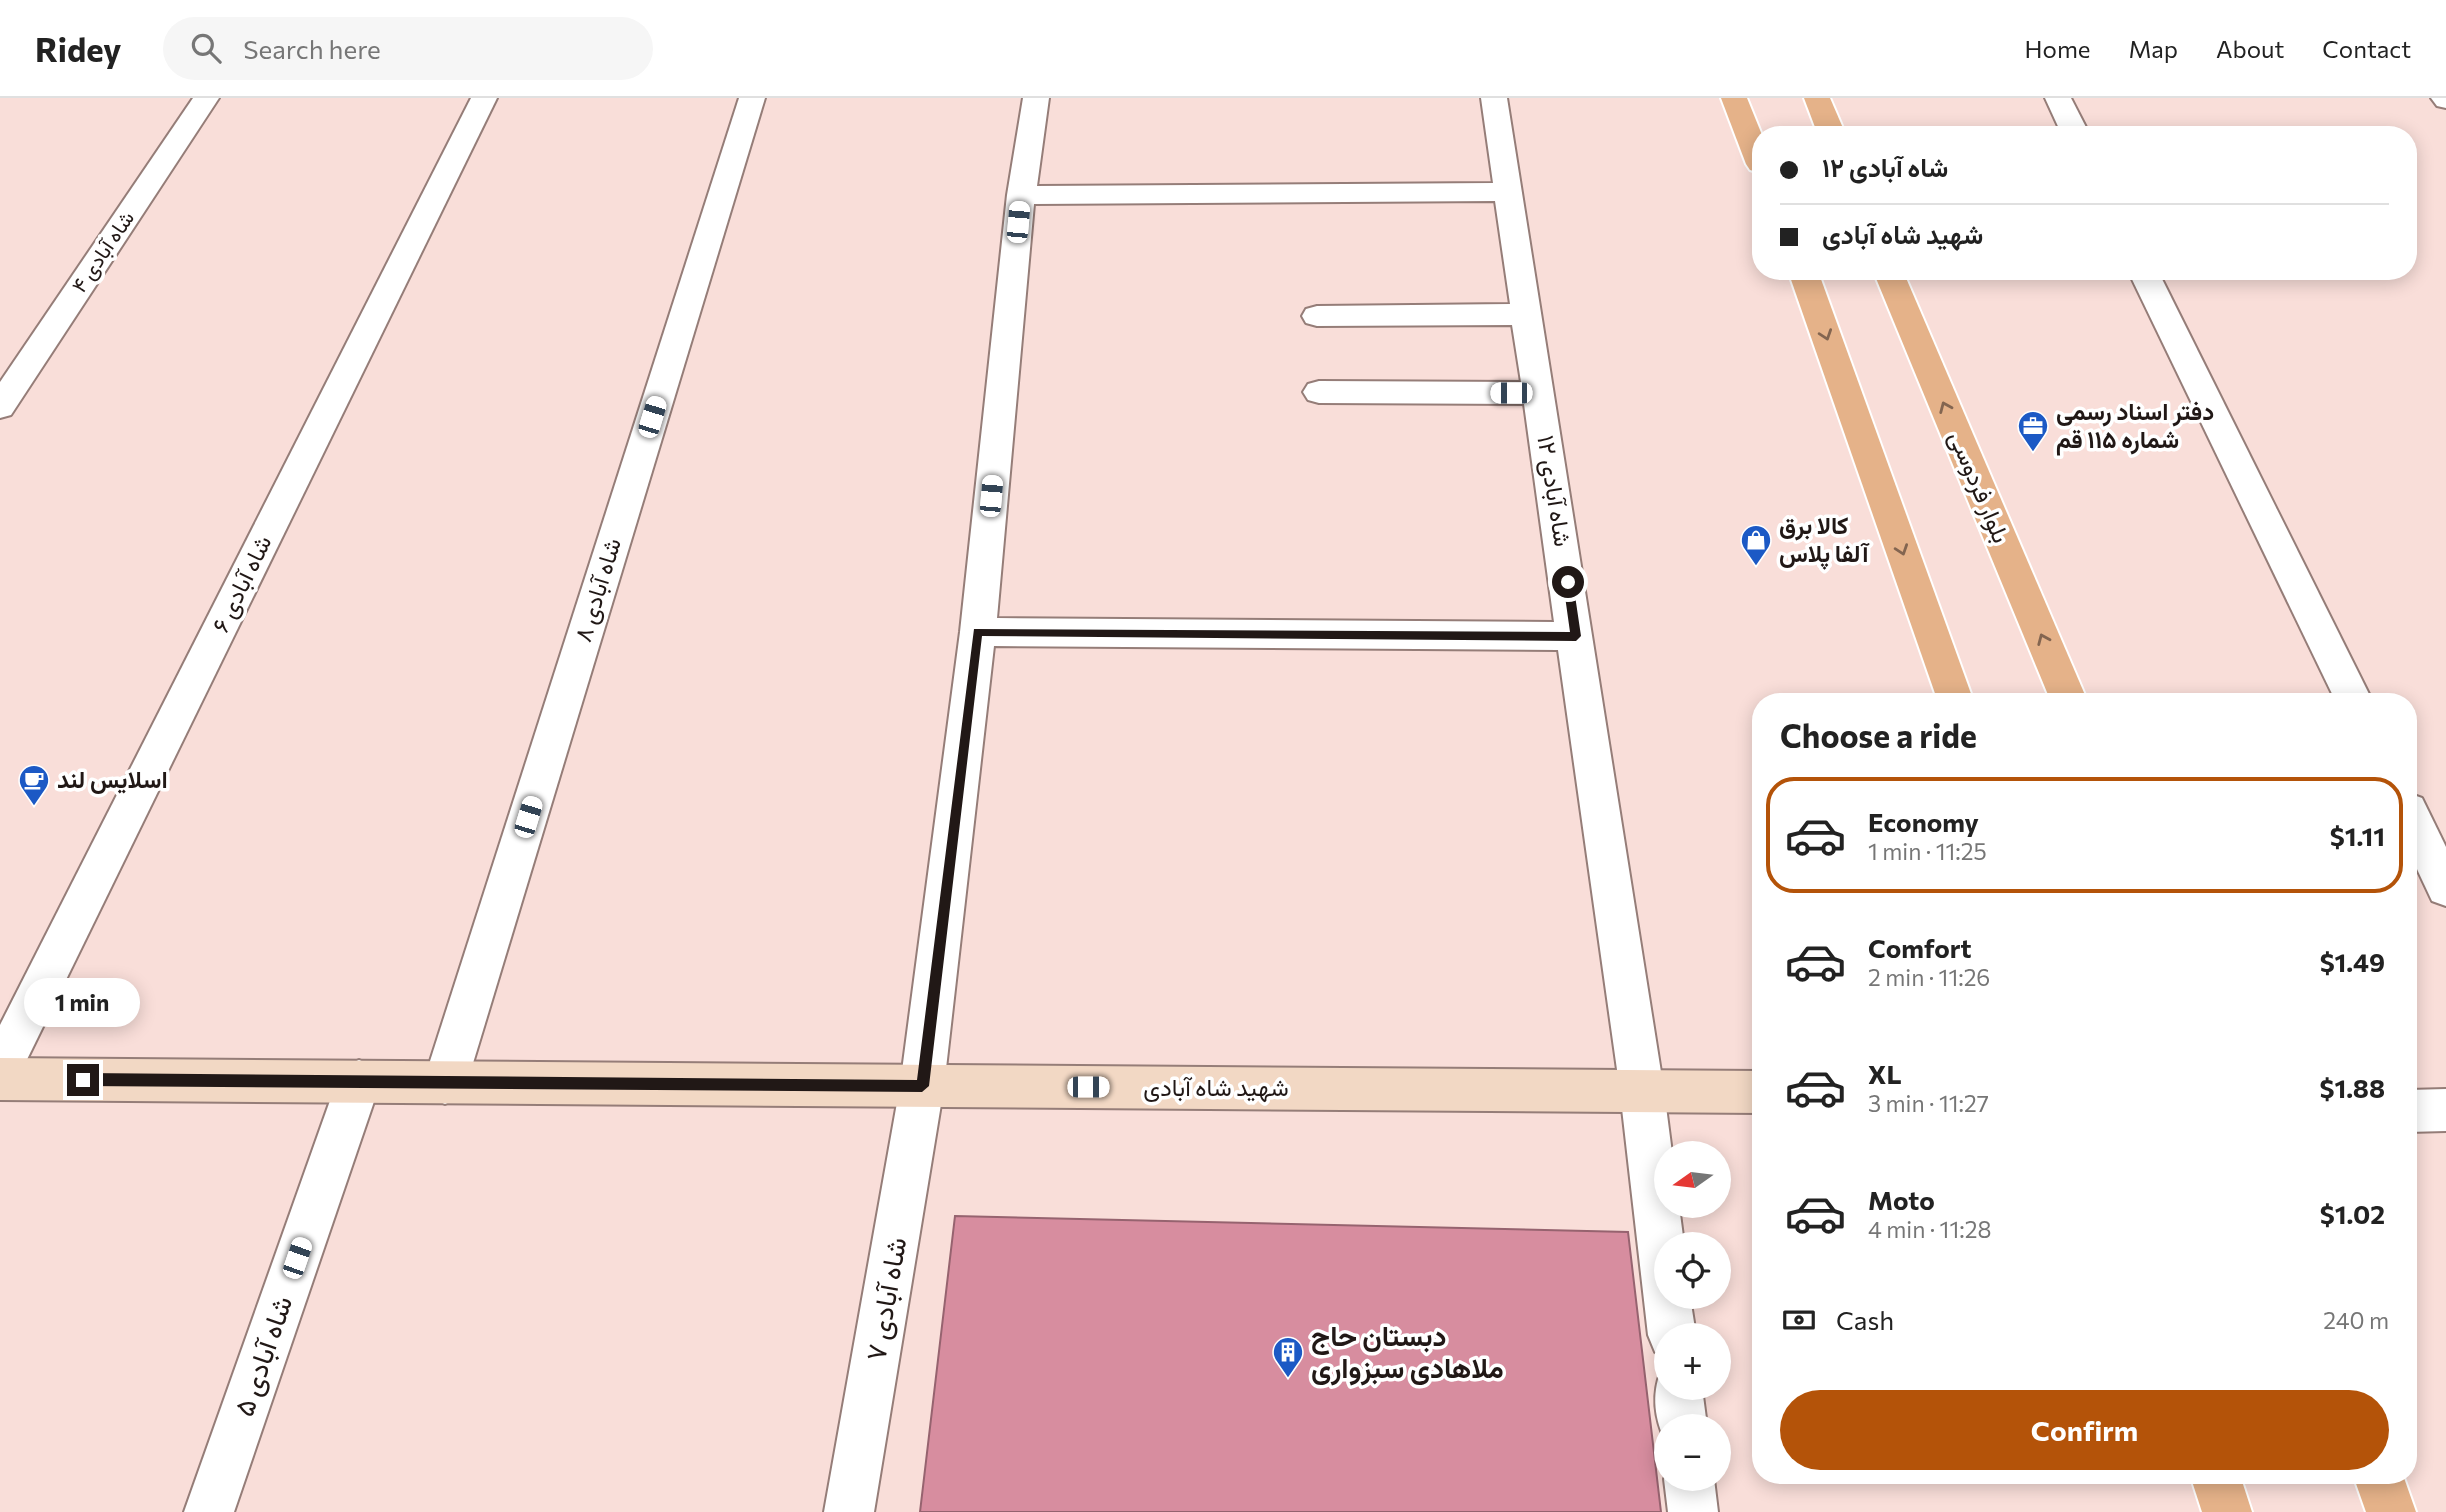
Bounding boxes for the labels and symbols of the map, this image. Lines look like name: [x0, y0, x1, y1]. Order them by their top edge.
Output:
car: [1006, 200, 1031, 244]
street label: شاه آبادی ۴: [65, 205, 139, 297]
one-way arrow: [1818, 329, 1832, 341]
car: [1491, 383, 1533, 404]
car: [636, 394, 669, 440]
place label: دفتر اسناد رسمی شماره ۱۱۵ قم: [2056, 396, 2214, 456]
one-way arrow: [1939, 402, 1953, 414]
office icon: دفتر اسناد رسمی شماره ۱۱۵ قم: [2016, 409, 2050, 453]
street label: بلوار فردوسی: [1942, 426, 2017, 548]
street label: شاه آبادی ۱۲: [1531, 433, 1579, 549]
car: [979, 474, 1004, 518]
place label: کالا برق آلفا پلاس: [1779, 510, 1870, 570]
shop icon: کالا برق آلفا پلاس: [1739, 523, 1773, 567]
street label: شاه آبادی ۶: [205, 530, 278, 637]
street label: شاه آبادی ۸: [567, 534, 627, 645]
one-way arrow: [1894, 543, 1908, 555]
route start: [1552, 566, 1584, 598]
one-way arrow: [2037, 634, 2051, 646]
cafe icon: اسلایس لند: [17, 763, 51, 807]
place label: اسلایس لند: [57, 764, 168, 794]
car: [512, 794, 545, 840]
callout: 1 min: [25, 978, 141, 1028]
route end: [67, 1064, 99, 1096]
street label: شهید شاه آبادی: [1143, 1072, 1289, 1103]
car: [1068, 1077, 1110, 1098]
north arrow: [1654, 1141, 1731, 1218]
street label: شاه آبادی ۷: [857, 1234, 914, 1363]
car: [281, 1235, 314, 1281]
street label: شاه آبادی ۵: [226, 1291, 299, 1421]
place label: دبستان حاج ملاهادی سبزواری: [1311, 1318, 1504, 1386]
building icon: دبستان حاج ملاهادی سبزواری: [1271, 1335, 1305, 1379]

